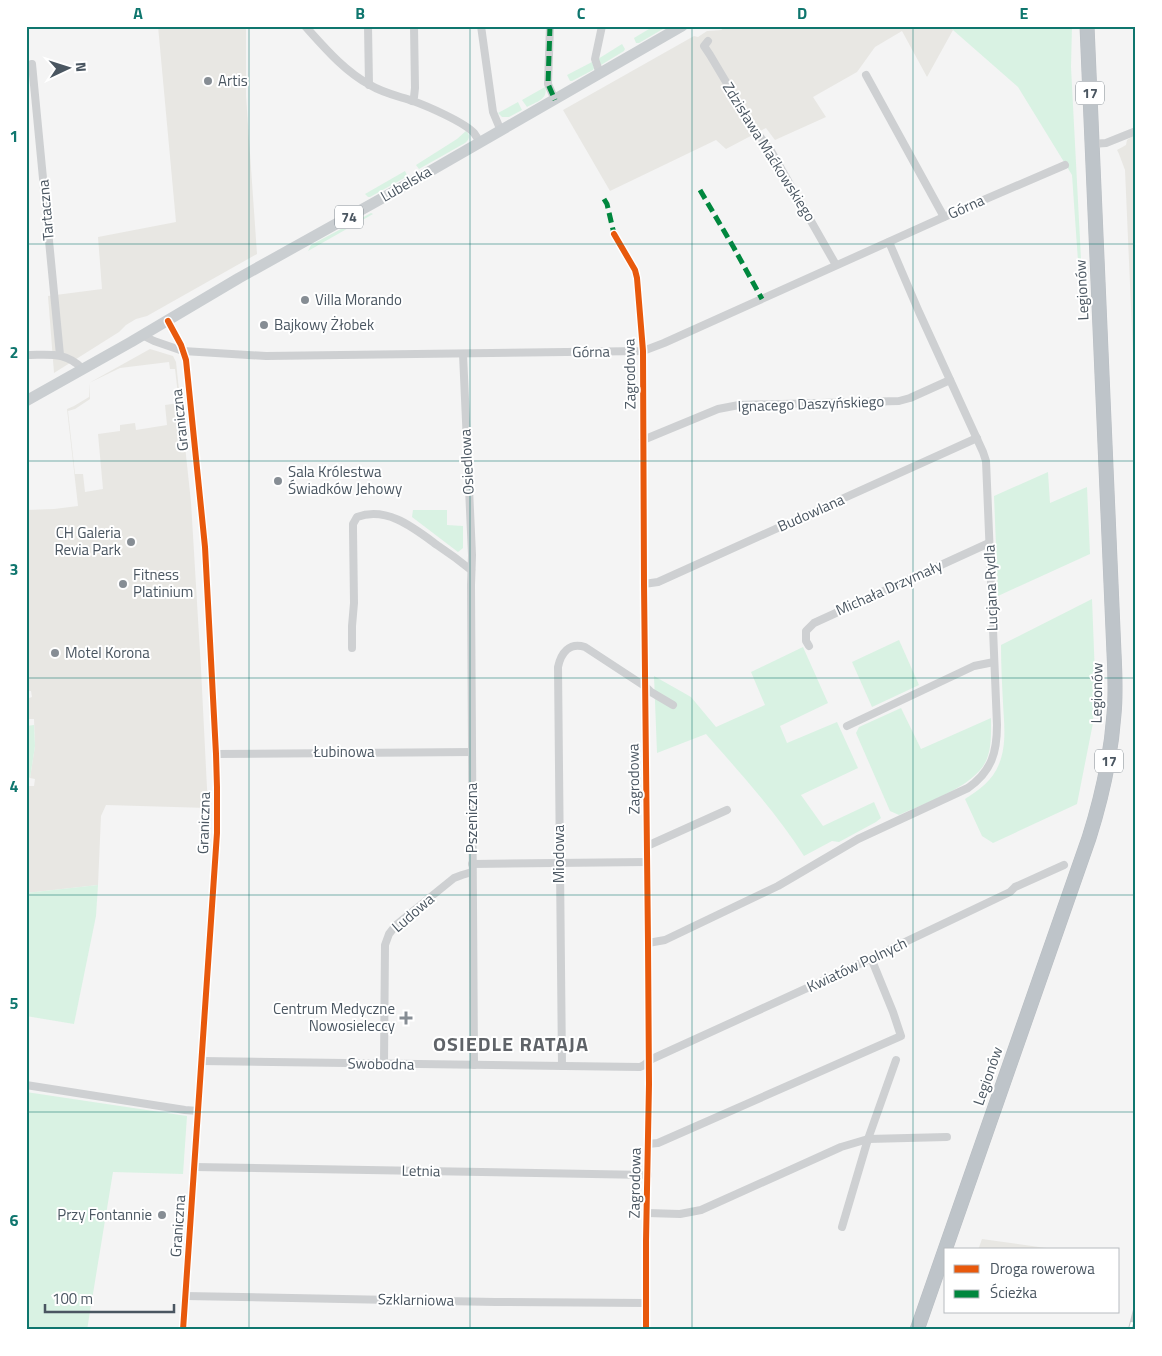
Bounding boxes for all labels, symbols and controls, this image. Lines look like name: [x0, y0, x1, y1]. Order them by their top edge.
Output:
text: A: [133, 1, 143, 25]
text: B: [355, 1, 365, 25]
text: C: [577, 1, 586, 25]
text: D: [797, 1, 807, 25]
text: E: [1020, 1, 1029, 25]
north arrow: [42, 42, 92, 92]
text: N: [71, 61, 92, 73]
place label: Artis: [218, 69, 248, 92]
marker: Artis: [202, 75, 214, 87]
street label: Zdzisława Maćkowskiego: [717, 77, 822, 226]
road number: 17: [1076, 82, 1104, 105]
text: 1: [10, 124, 18, 148]
street label: Lubelska: [376, 159, 436, 207]
street label: Tartaczna: [31, 178, 60, 241]
street label: Górna: [944, 188, 988, 225]
road number: 74: [335, 206, 363, 228]
street label: Legionów: [1068, 259, 1095, 321]
place label: Villa Morando: [315, 288, 402, 311]
marker: Villa Morando: [299, 294, 311, 306]
place label: Bajkowy Żłobek: [274, 313, 374, 336]
marker: Bajkowy Żłobek: [258, 319, 270, 331]
street label: Zagrodowa: [617, 338, 642, 410]
text: 2: [10, 340, 18, 364]
street label: Górna: [572, 340, 611, 363]
street label: Graniczna: [165, 387, 194, 452]
street label: Ignacego Daszyńskiego: [737, 389, 885, 418]
street label: Osiedlowa: [453, 428, 480, 496]
place label: Sala Królestwa Świadków Jehowy: [288, 460, 402, 500]
marker: Sala Królestwa Świadków Jehowy: [272, 475, 284, 487]
street label: Budowlana: [774, 487, 848, 537]
place label: CH Galeria Revia Park: [54, 521, 121, 561]
marker: CH Galeria Revia Park: [125, 536, 137, 548]
street label: Lucjana Rydla: [977, 544, 1004, 632]
street label: Michała Drzymały: [832, 554, 946, 621]
text: 3: [10, 557, 18, 581]
place label: Fitness Platinium: [133, 563, 193, 603]
marker: Fitness Platinium: [117, 578, 129, 590]
place label: Motel Korona: [65, 641, 150, 664]
marker: Motel Korona: [49, 647, 61, 659]
street label: Legionów: [1084, 662, 1109, 724]
street label: Łubinowa: [312, 740, 375, 763]
street label: Zagrodowa: [621, 743, 646, 815]
road number: 17: [1095, 749, 1123, 772]
text: 4: [10, 774, 19, 798]
street label: Pszeniczna: [460, 782, 483, 853]
street label: Graniczna: [191, 791, 216, 854]
street label: Miodowa: [547, 824, 570, 883]
street label: Ludowa: [386, 887, 439, 938]
street label: Kwiatów Polnych: [803, 931, 911, 998]
text: 5: [10, 991, 19, 1015]
place label: Centrum Medyczne Nowosieleccy: [273, 997, 395, 1037]
marker: Centrum Medyczne Nowosieleccy: [399, 1011, 413, 1025]
district label: OSIEDLE RATAJA: [433, 1028, 589, 1059]
street label: Legionów: [967, 1043, 1008, 1108]
street label: Swobodna: [348, 1051, 415, 1076]
street label: Zagrodowa: [622, 1147, 647, 1219]
street label: Letnia: [401, 1159, 441, 1182]
street label: Graniczna: [164, 1194, 191, 1258]
place label: Przy Fontannie: [57, 1203, 152, 1226]
text: 6: [10, 1208, 19, 1232]
marker: Przy Fontannie: [156, 1209, 168, 1221]
legend: [944, 1248, 1120, 1314]
text: Droga rowerowa: [990, 1257, 1095, 1280]
scale bar: [45, 1281, 174, 1313]
text: Ścieżka: [990, 1281, 1037, 1304]
text: 100 m: [52, 1287, 93, 1310]
street label: Szklarniowa: [378, 1287, 455, 1312]

